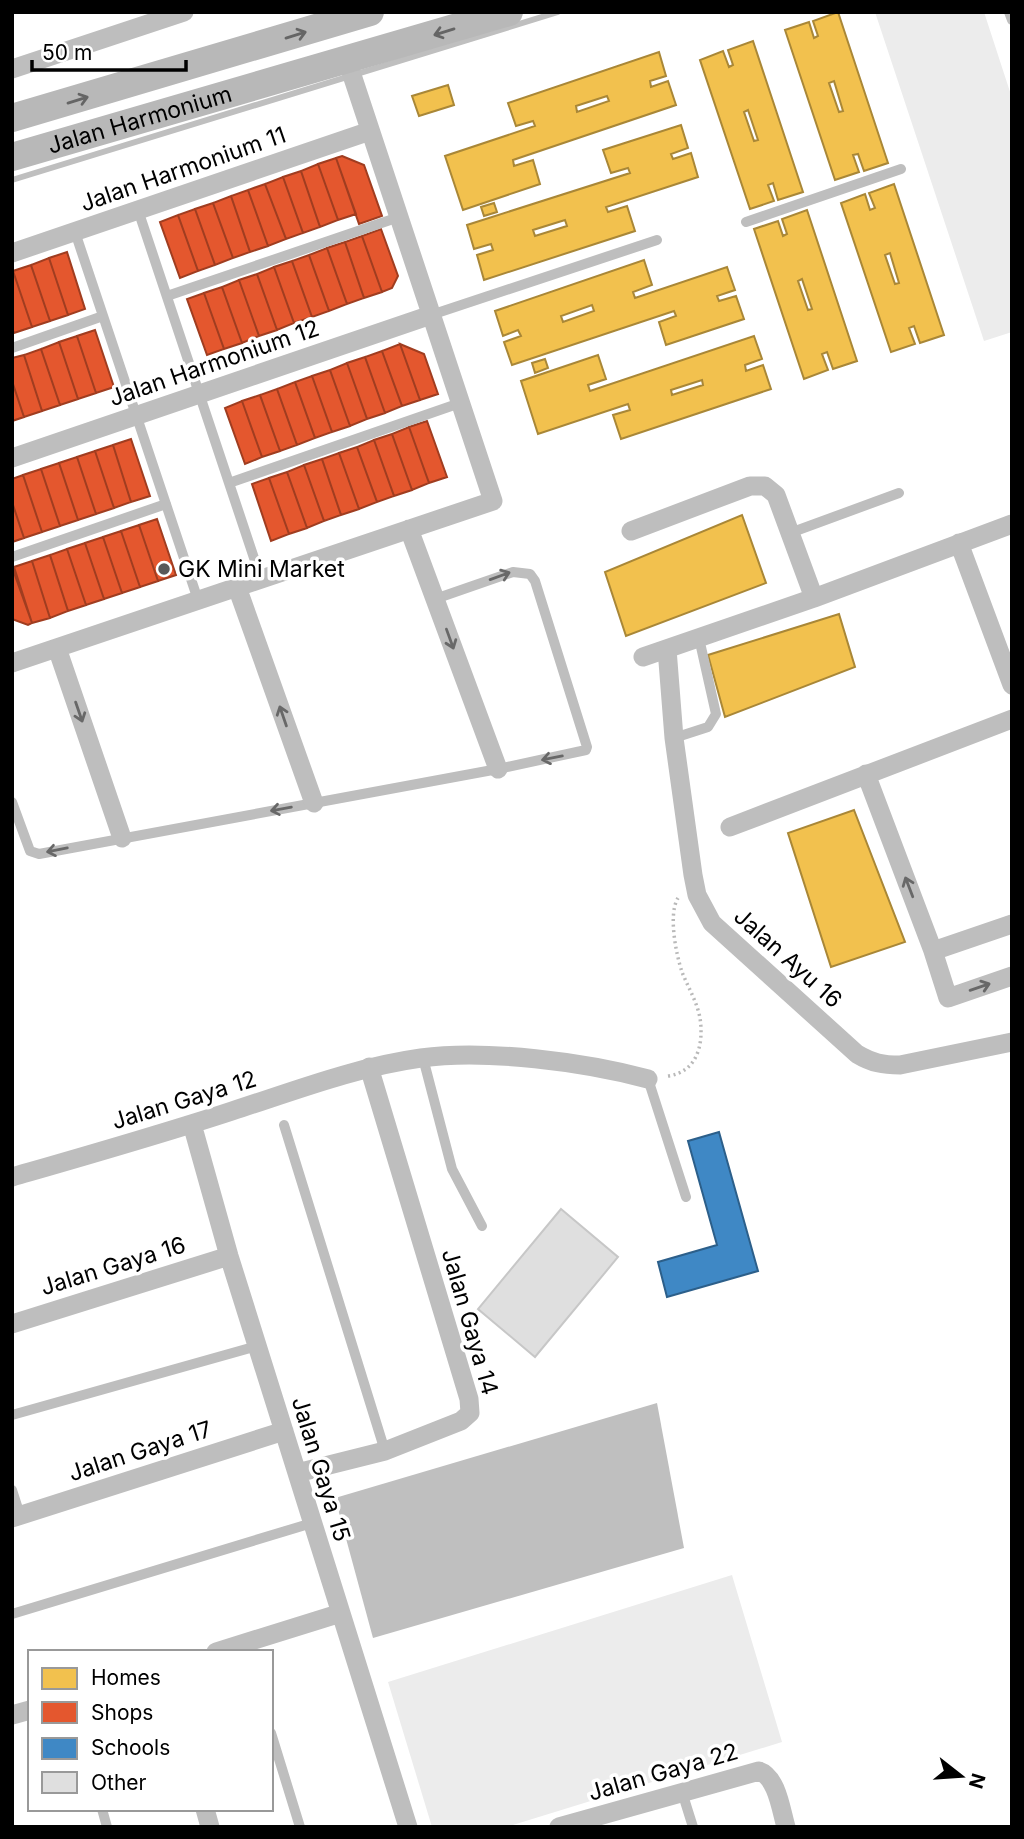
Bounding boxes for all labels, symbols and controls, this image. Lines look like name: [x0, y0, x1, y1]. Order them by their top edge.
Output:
one-way arrow: [433, 26, 455, 39]
one-way arrow: [285, 27, 307, 40]
scale bar: [32, 28, 186, 72]
text: 50 m: [42, 40, 92, 65]
street label: Jalan Harmonium: [44, 80, 235, 160]
one-way arrow: [67, 92, 89, 105]
street label: Jalan Harmonium 11: [76, 121, 290, 217]
street label: Jalan Harmonium 12: [105, 314, 323, 412]
place label: GK Mini Market: [178, 555, 345, 583]
marker: GK Mini Market: [156, 561, 172, 577]
one-way arrow: [488, 569, 510, 582]
one-way arrow: [445, 627, 457, 649]
one-way arrow: [74, 701, 86, 723]
one-way arrow: [276, 705, 288, 727]
one-way arrow: [541, 752, 564, 765]
one-way arrow: [270, 803, 293, 816]
one-way arrow: [46, 844, 69, 858]
one-way arrow: [902, 877, 914, 899]
street label: Jalan Ayu 16: [728, 902, 848, 1014]
one-way arrow: [969, 980, 991, 993]
street label: Jalan Gaya 12: [108, 1065, 260, 1135]
street label: Jalan Gaya 16: [37, 1231, 189, 1301]
street label: Jalan Gaya 14: [436, 1246, 504, 1398]
street label: Jalan Gaya 15: [286, 1393, 356, 1545]
street label: Jalan Gaya 17: [65, 1415, 215, 1487]
legend: [28, 1650, 273, 1811]
text: Homes: [91, 1665, 161, 1690]
text: Shops: [91, 1700, 153, 1725]
text: Schools: [91, 1735, 170, 1760]
street label: Jalan Gaya 22: [585, 1737, 741, 1807]
north arrow: [926, 1741, 996, 1811]
text: Other: [91, 1770, 147, 1795]
text: N: [964, 1771, 990, 1791]

